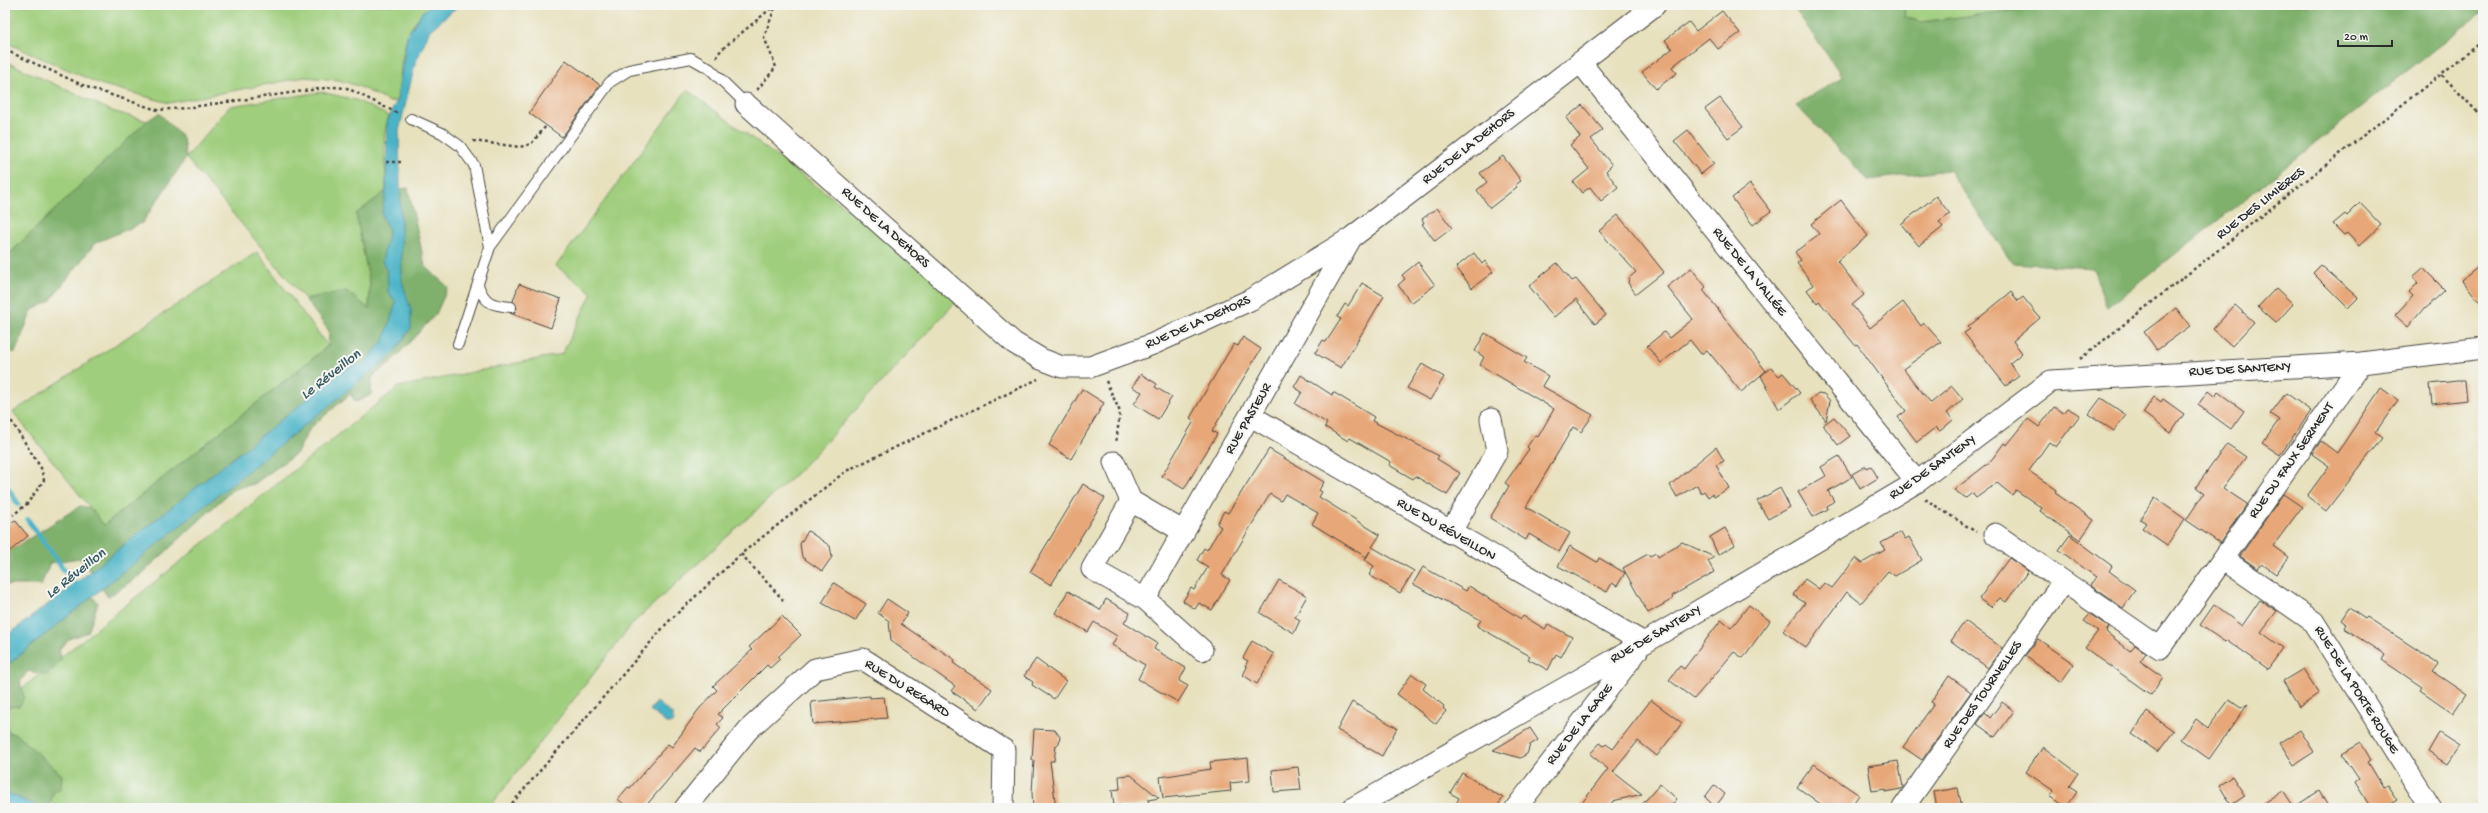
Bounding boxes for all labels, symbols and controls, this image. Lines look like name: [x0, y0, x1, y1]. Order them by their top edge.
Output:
scale bar: [2338, 22, 2392, 48]
text: 20 m: [2344, 31, 2369, 45]
street label: RUE DE LA DEHORS: [1419, 105, 1519, 189]
street label: RUE DES LIMIÈRES: [2213, 164, 2309, 244]
street label: RUE DE LA DEHORS: [837, 184, 933, 273]
street label: RUE DE LA VALLÉE: [1708, 224, 1791, 321]
street label: RUE DE LA DEHORS: [1143, 292, 1254, 354]
water label: Le Réveillon: [297, 345, 365, 404]
street label: RUE DE SANTENY: [2188, 359, 2292, 381]
street label: RUE PASTEUR: [1222, 380, 1277, 458]
street label: RUE DU FAUX SERMENT: [2246, 399, 2339, 522]
street label: RUE DE SANTENY: [1886, 432, 1980, 504]
street label: RUE DU RÉVEILLON: [1393, 495, 1499, 565]
water label: Le Réveillon: [42, 544, 110, 603]
street label: RUE DE SANTENY: [1607, 602, 1705, 668]
street label: RUE DE LA PORTE ROUGE: [2310, 623, 2403, 758]
street label: RUE DES TOURNELLES: [1939, 637, 2027, 752]
street label: RUE DU REGARD: [861, 656, 954, 723]
street label: RUE DE LA GARE: [1543, 680, 1618, 769]

